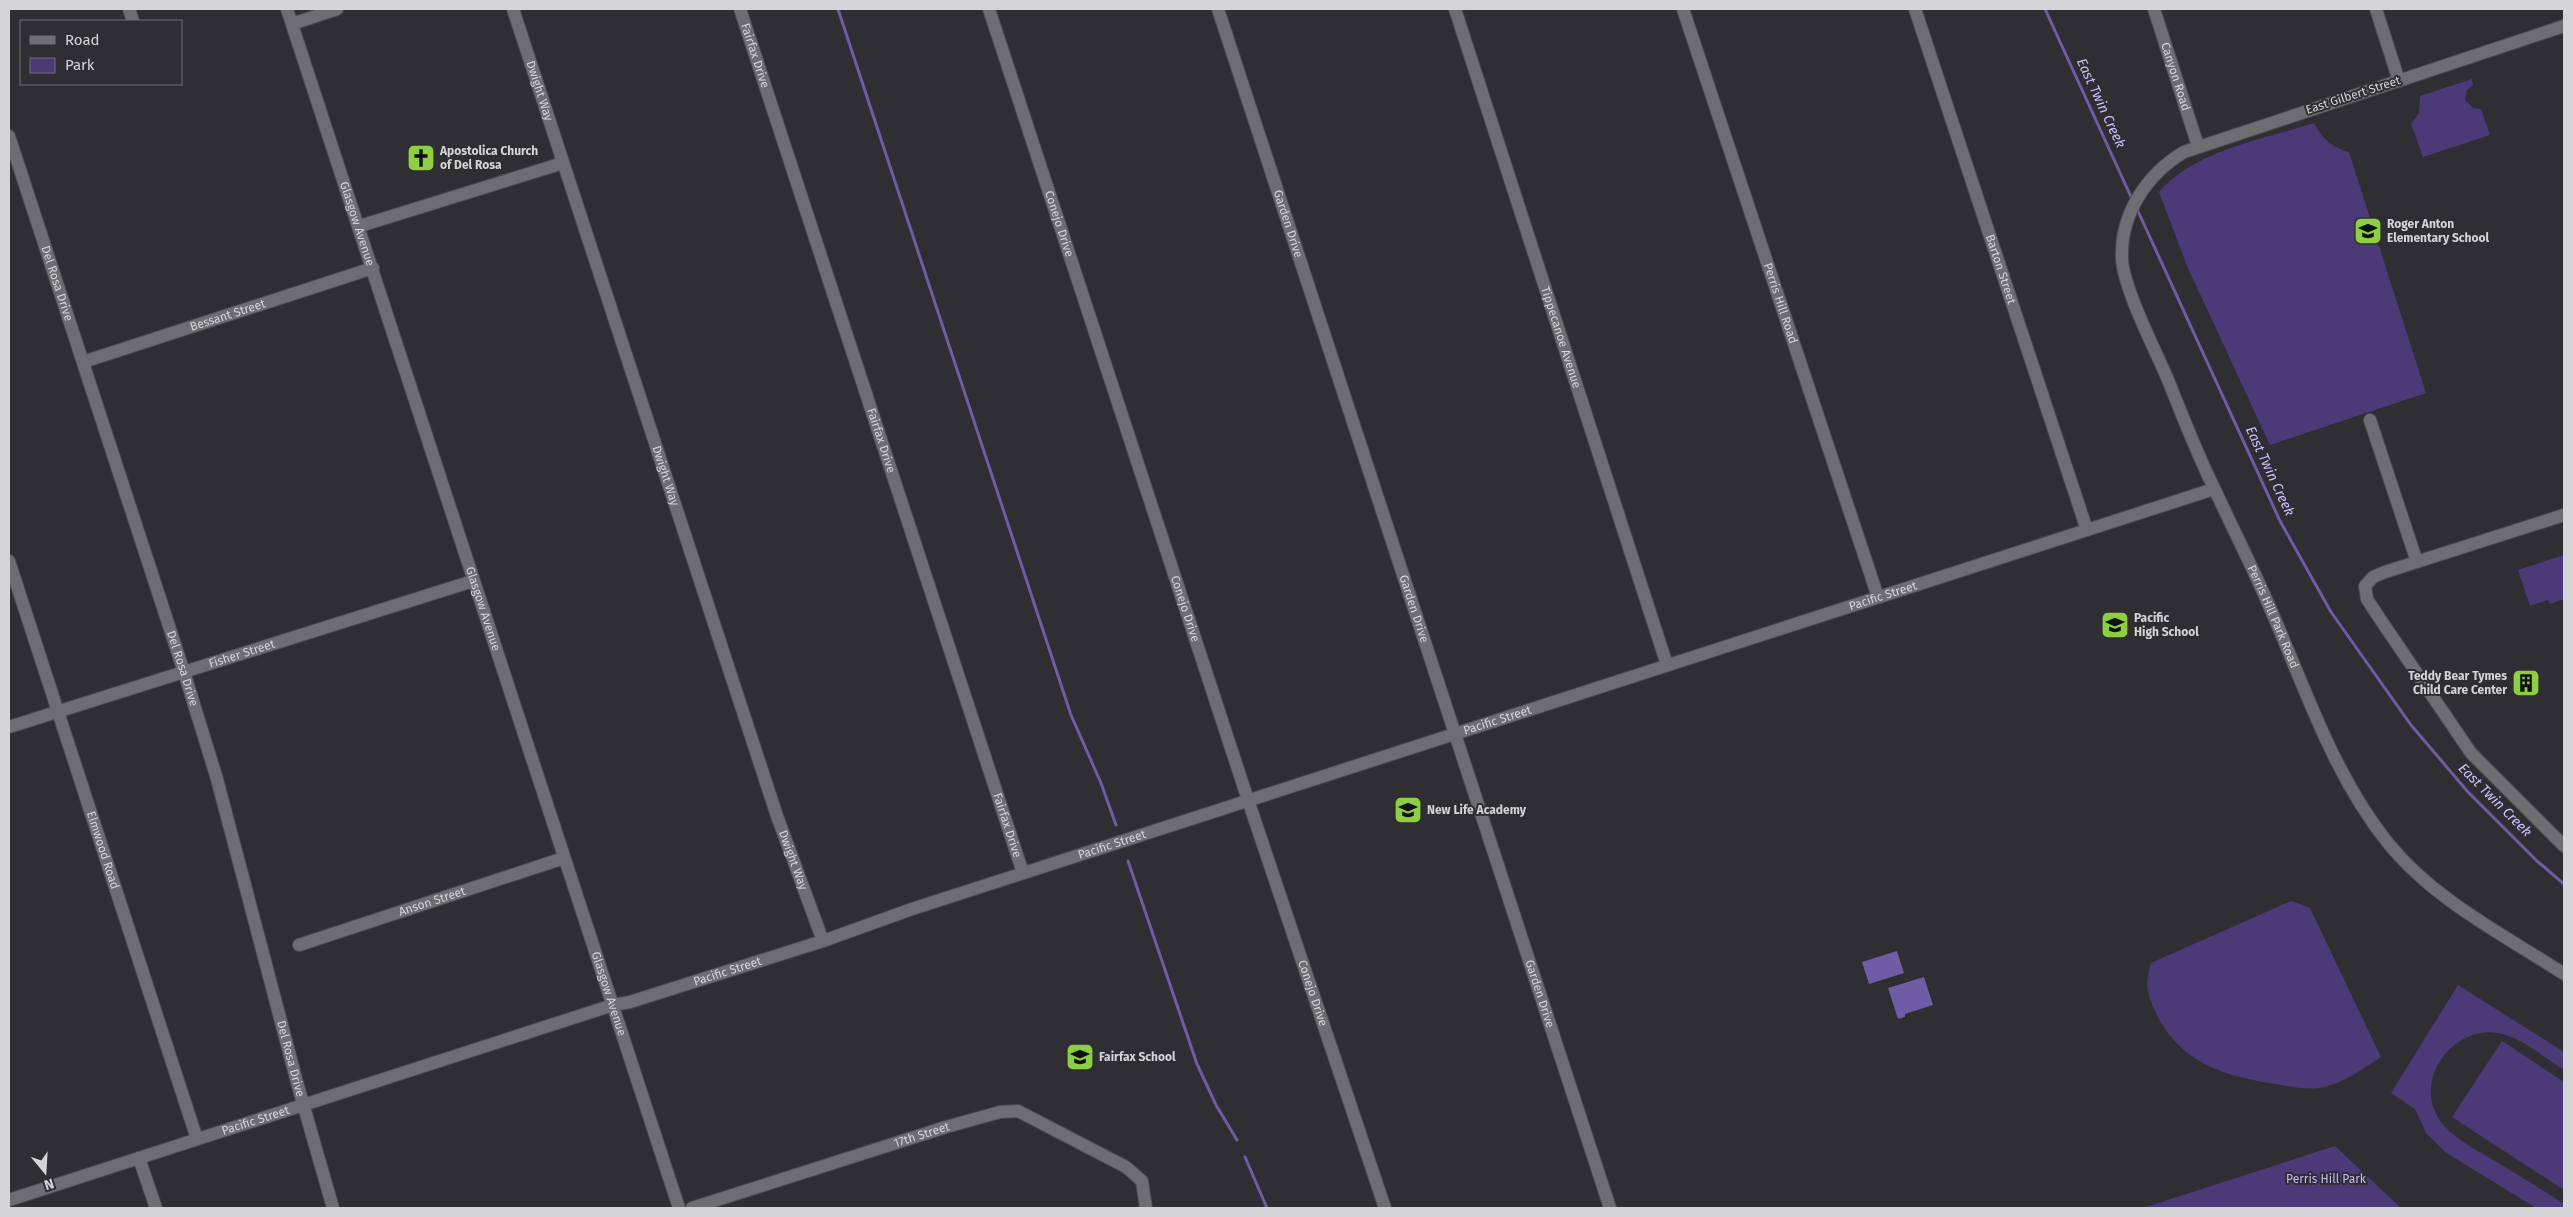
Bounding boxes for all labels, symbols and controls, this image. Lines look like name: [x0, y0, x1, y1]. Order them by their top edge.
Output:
legend: [20, 20, 182, 85]
street label: Fairfax Drive: [738, 21, 772, 90]
text: Road: [65, 31, 100, 49]
street label: Canyon Road: [2158, 41, 2193, 112]
water label: East Twin Creek: [2073, 55, 2129, 151]
text: Park: [65, 56, 95, 74]
street label: Dwight Way: [523, 59, 556, 123]
street label: East Gilbert Street: [2304, 73, 2403, 117]
church icon: Apostolica Church of Del Rosa: [406, 143, 436, 173]
place label: Apostolica Church of Del Rosa: [439, 144, 538, 172]
street label: Glasgow Avenue: [337, 180, 378, 268]
street label: Garden Drive: [1271, 188, 1306, 260]
street label: Conejo Drive: [1042, 189, 1077, 259]
school or university icon: Roger Anton Elementary School: [2353, 216, 2383, 246]
place label: Roger Anton Elementary School: [2387, 217, 2490, 245]
street label: Barton Street: [1983, 233, 2019, 306]
street label: Del Rosa Drive: [38, 244, 76, 323]
street label: Perris Hill Road: [1761, 261, 1800, 345]
street label: Tippecanoe Avenue: [1538, 285, 1584, 390]
street label: Bessant Street: [188, 296, 268, 334]
street label: Fairfax Drive: [864, 406, 898, 475]
water label: East Twin Creek: [2242, 423, 2298, 519]
street label: Dwight Way: [649, 444, 682, 508]
street label: Perris Hill Park Road: [2245, 563, 2302, 670]
street label: Glasgow Avenue: [463, 565, 503, 653]
street label: Garden Drive: [1396, 573, 1432, 644]
street label: Conejo Drive: [1168, 574, 1203, 644]
street label: Pacific Street: [1847, 578, 1919, 613]
school or university icon: Pacific High School: [2100, 610, 2130, 640]
place label: Pacific High School: [2134, 611, 2199, 639]
street label: Del Rosa Drive: [164, 629, 201, 708]
street label: Fisher Street: [207, 637, 277, 671]
building icon: Teddy Bear Tymes Child Care Center: [2511, 668, 2541, 698]
place label: Teddy Bear Tymes Child Care Center: [2408, 669, 2507, 697]
street label: Pacific Street: [1462, 703, 1534, 738]
water label: East Twin Creek: [2455, 760, 2536, 841]
street label: Fairfax Drive: [990, 791, 1025, 859]
school or university icon: New Life Academy: [1393, 795, 1423, 825]
place label: New Life Academy: [1427, 803, 1527, 817]
street label: Elmwood Road: [84, 809, 122, 891]
street label: Pacific Street: [1076, 827, 1148, 862]
street label: Dwight Way: [776, 828, 811, 892]
street label: Anson Street: [397, 884, 468, 919]
street label: Glasgow Avenue: [589, 950, 629, 1038]
street label: Pacific Street: [692, 954, 764, 989]
street label: Conejo Drive: [1295, 958, 1330, 1028]
street label: Garden Drive: [1522, 958, 1558, 1029]
street label: Del Rosa Drive: [274, 1019, 308, 1098]
school or university icon: Fairfax School: [1065, 1042, 1095, 1072]
place label: Fairfax School: [1099, 1050, 1176, 1064]
street label: Pacific Street: [220, 1103, 292, 1138]
street label: 17th Street: [892, 1119, 952, 1150]
north arrow: [20, 1147, 70, 1197]
park label: Perris Hill Park: [2286, 1172, 2367, 1186]
text: N: [42, 1174, 56, 1193]

